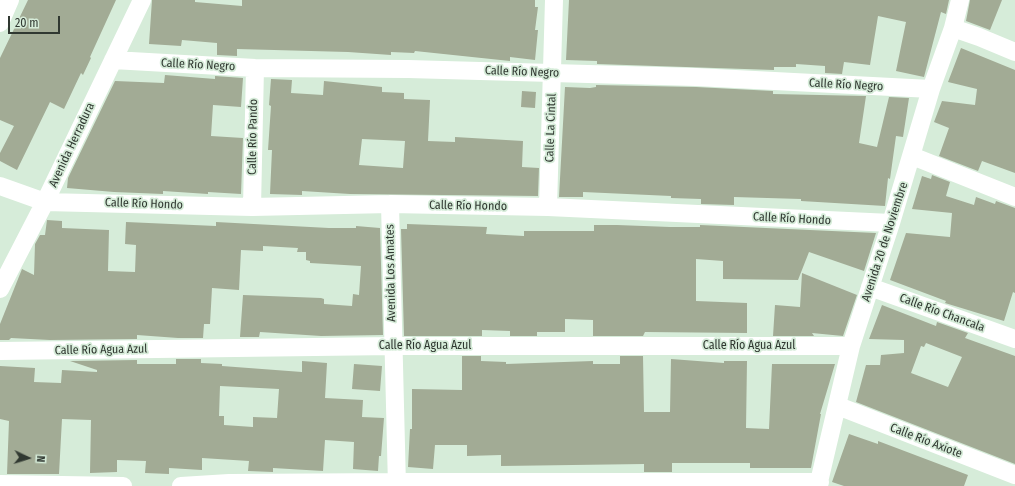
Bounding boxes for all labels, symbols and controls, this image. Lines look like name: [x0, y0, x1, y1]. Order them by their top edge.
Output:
scale bar: [10, 8, 62, 34]
text: 20 m: [15, 16, 39, 30]
street label: Calle Río Negro: [160, 56, 236, 74]
street label: Calle Río Negro: [485, 64, 559, 80]
street label: Calle Río Negro: [808, 76, 884, 94]
street label: Calle La Cintal: [543, 93, 559, 163]
street label: Calle Río Pando: [245, 99, 261, 175]
street label: Avenida Herradura: [46, 100, 98, 190]
street label: Avenida 20 de Noviembre: [859, 180, 911, 304]
street label: Calle Río Hondo: [105, 195, 183, 213]
street label: Calle Río Hondo: [429, 198, 507, 214]
street label: Calle Río Hondo: [753, 210, 831, 228]
street label: Avenida Los Amates: [383, 224, 399, 322]
street label: Calle Río Chancala: [897, 291, 987, 335]
street label: Calle Río Agua Azul: [379, 339, 471, 353]
street label: Calle Río Agua Azul: [703, 339, 795, 353]
street label: Calle Río Agua Azul: [55, 342, 147, 358]
street label: Calle Río Axiote: [888, 421, 964, 461]
north arrow: [8, 438, 48, 478]
text: N: [34, 455, 47, 463]

